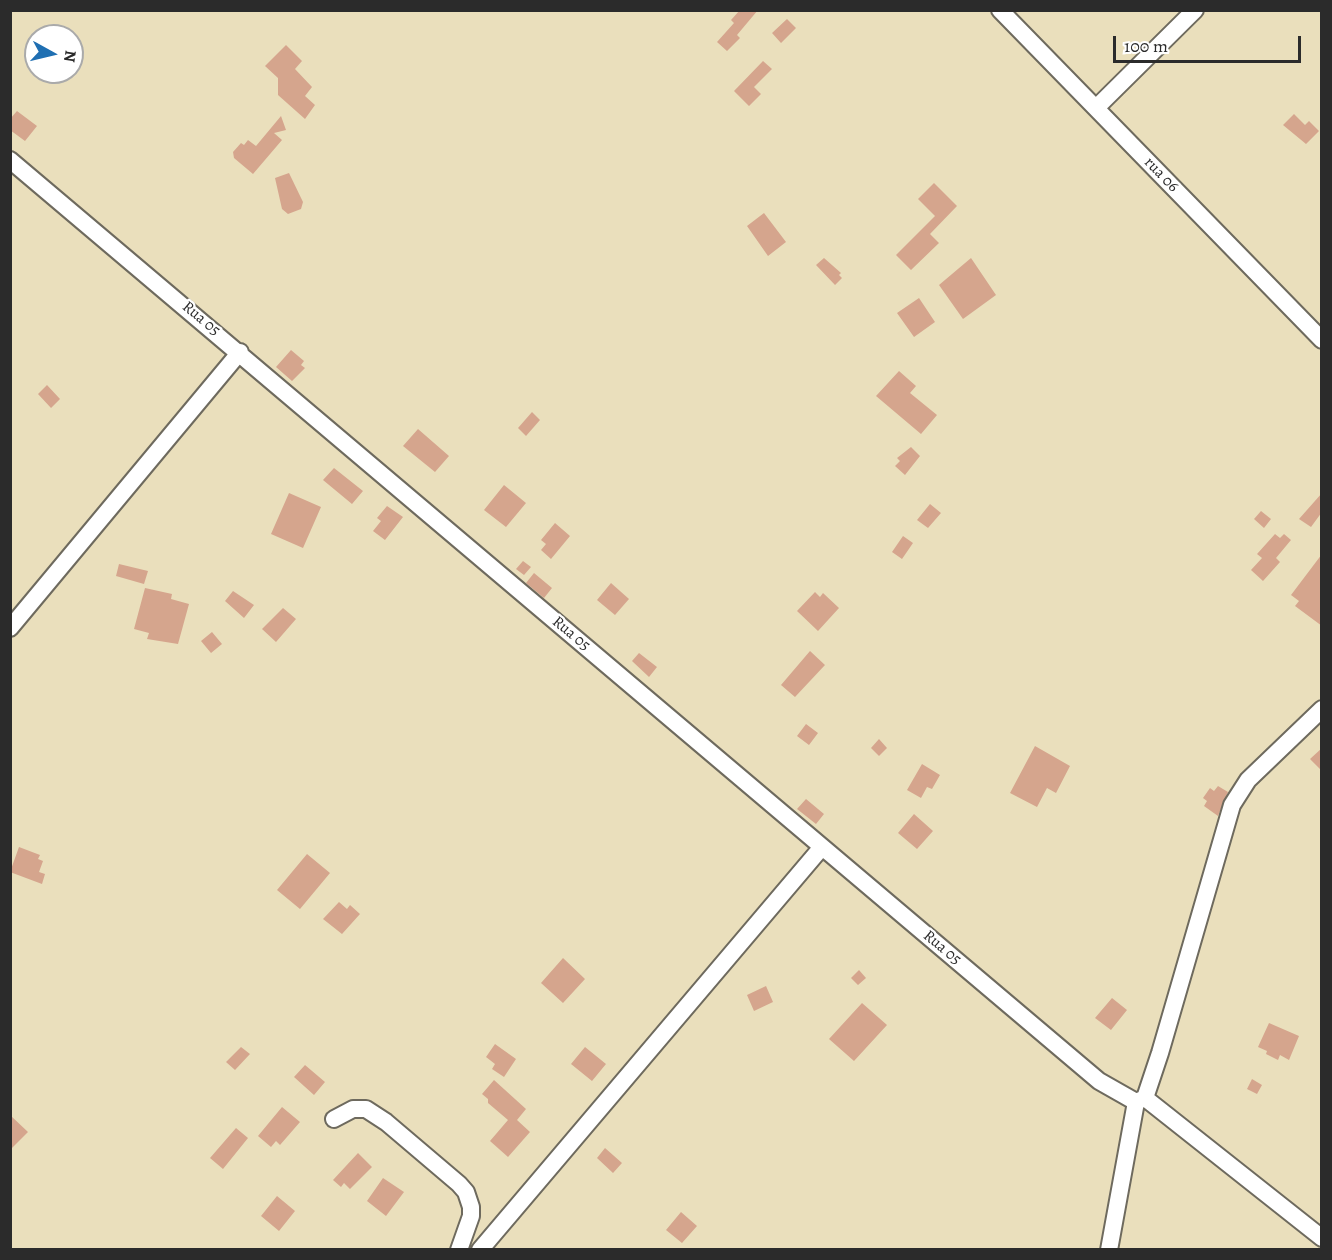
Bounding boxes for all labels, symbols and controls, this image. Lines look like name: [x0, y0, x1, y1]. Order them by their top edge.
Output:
north arrow: [24, 24, 84, 84]
scale bar: [1116, 24, 1304, 62]
text: 100 m: [1124, 34, 1168, 58]
text: N: [58, 49, 82, 64]
street label: rua 06: [1140, 153, 1182, 197]
street label: Rua 05: [178, 298, 224, 340]
street label: Rua 05: [548, 613, 594, 655]
street label: Rua 05: [919, 927, 965, 969]

